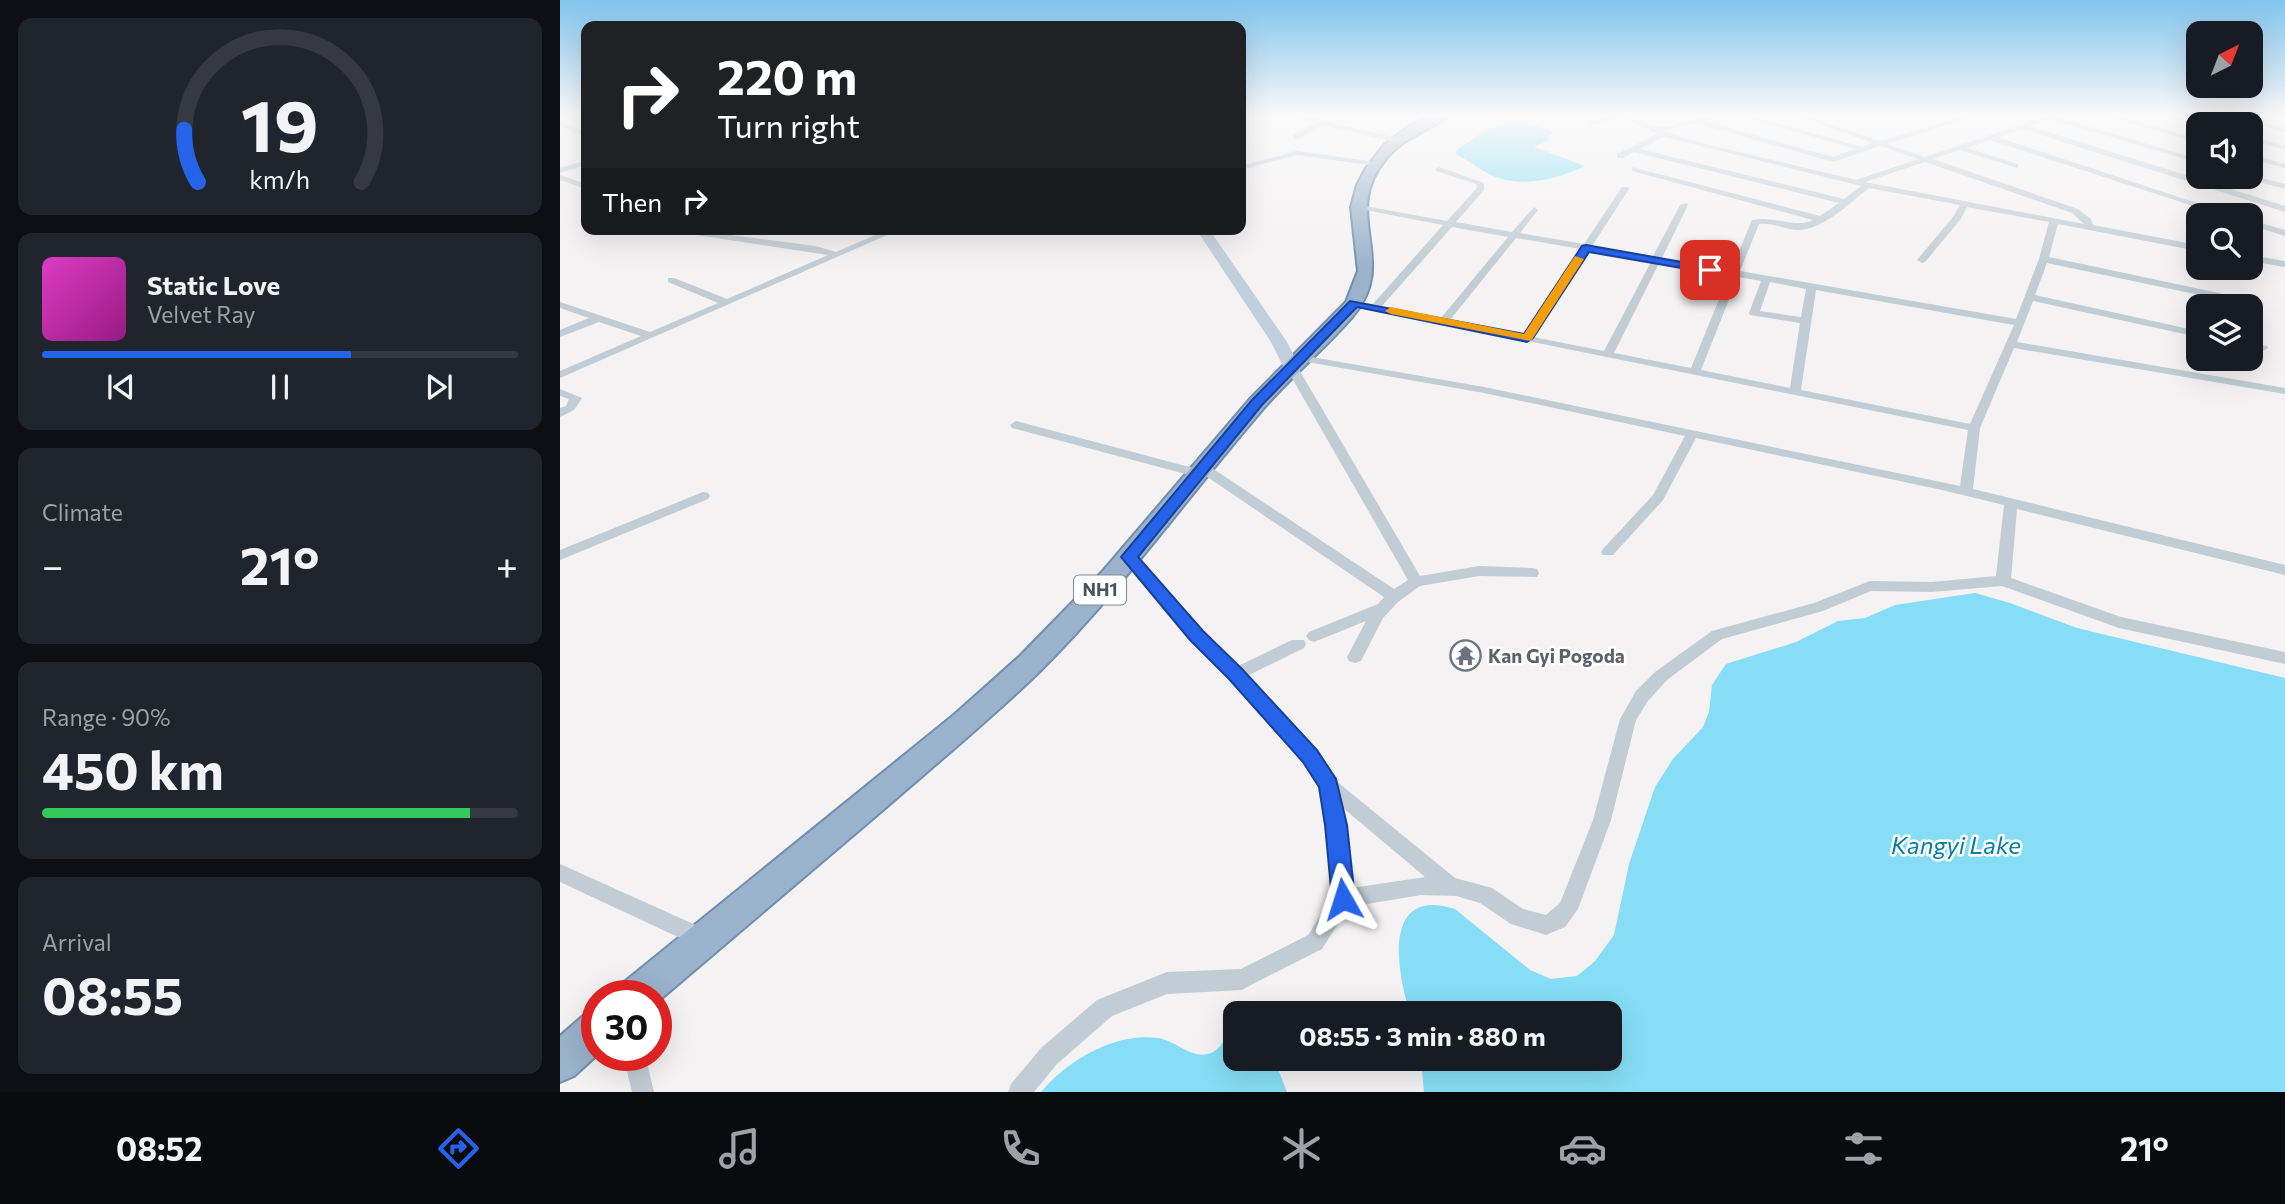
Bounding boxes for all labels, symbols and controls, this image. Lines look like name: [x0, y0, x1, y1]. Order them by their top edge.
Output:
north arrow: [2186, 21, 2263, 98]
map controls: [2186, 21, 2263, 371]
text: 220 m: [717, 45, 857, 105]
icon: right: [602, 49, 693, 140]
text: 19: [241, 79, 319, 168]
text: Turn right: [717, 105, 860, 145]
button: sound: [2186, 112, 2263, 189]
text: km/h: [250, 164, 310, 194]
icon: right: [676, 182, 714, 220]
text: Then: [602, 186, 662, 217]
button: search: [2186, 203, 2263, 280]
pin: [1680, 240, 1740, 300]
icon: arrive: [1691, 251, 1729, 289]
text: Static Love: [147, 269, 280, 300]
button: layers: [2186, 294, 2263, 371]
text: Velvet Ray: [147, 300, 255, 328]
icon: previous: [102, 368, 140, 406]
icon: pause: [261, 368, 299, 406]
icon: next: [420, 368, 458, 406]
text: Climate: [42, 498, 123, 526]
text: 21°: [240, 532, 319, 596]
text: −: [42, 541, 64, 588]
text: +: [496, 541, 518, 588]
road number: NH1: [1074, 576, 1126, 604]
temple icon: Kan Gyi Pogoda: [1448, 639, 1482, 673]
place label: Kan Gyi Pogoda: [1488, 644, 1625, 667]
text: Range · 90%: [42, 703, 170, 731]
text: 450 km: [42, 737, 224, 801]
water label: Kangyi Lake: [1891, 830, 2021, 859]
position arrow: [1306, 862, 1380, 936]
text: Arrival: [42, 928, 112, 956]
text: 08:55: [42, 962, 183, 1026]
speed limit sign: 30: [581, 980, 672, 1071]
text: 08:55 · 3 min · 880 m: [1299, 1020, 1546, 1051]
icon: directions: [434, 1124, 483, 1173]
icon: music: [715, 1124, 764, 1173]
icon: phone: [996, 1124, 1045, 1173]
icon: climate: [1277, 1124, 1326, 1173]
icon: car: [1558, 1124, 1607, 1173]
icon: filters: [1839, 1124, 1888, 1173]
text: 08:52: [116, 1128, 202, 1168]
text: 21°: [2120, 1128, 2169, 1168]

